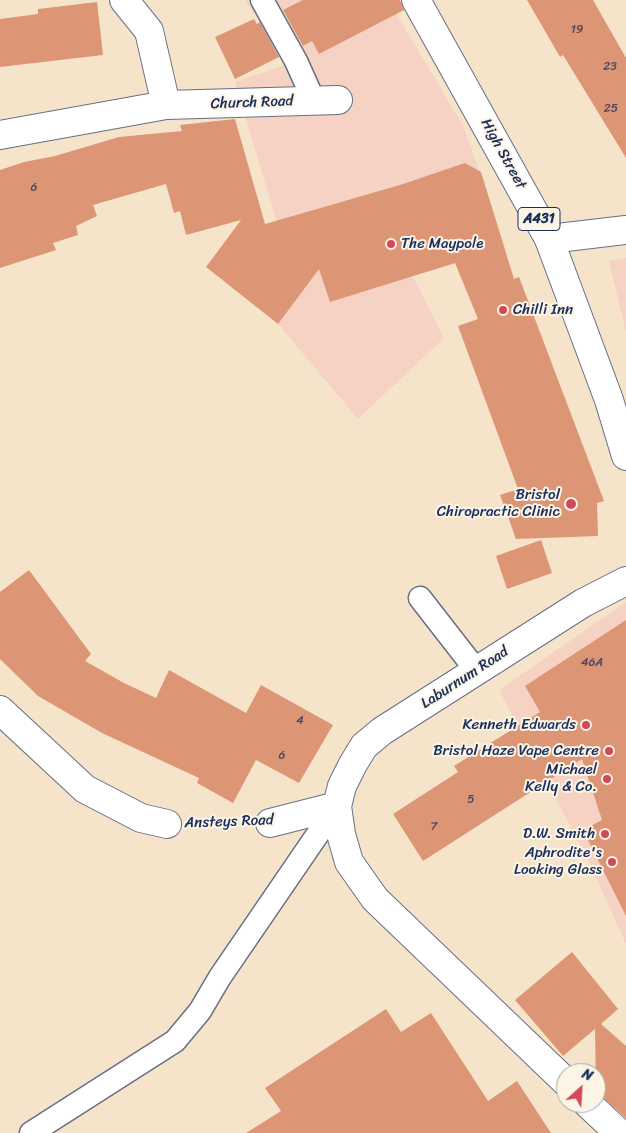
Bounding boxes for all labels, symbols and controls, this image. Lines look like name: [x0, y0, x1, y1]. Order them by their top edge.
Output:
house number: 19: [571, 23, 583, 37]
house number: 23: [603, 60, 617, 74]
street label: Church Road: [210, 93, 294, 113]
house number: 25: [604, 102, 618, 116]
street label: High Street: [476, 116, 530, 192]
house number: 6: [31, 181, 37, 195]
road number: A431: [518, 208, 560, 230]
place label: The Maypole: [401, 235, 483, 253]
marker: The Maypole: [385, 238, 397, 250]
place label: Chilli Inn: [513, 301, 573, 319]
marker: Chilli Inn: [497, 304, 509, 316]
place label: Bristol Chiropractic Clinic: [437, 486, 560, 521]
marker: Bristol Chiropractic Clinic: [564, 497, 578, 511]
street label: Laburnum Road: [418, 643, 512, 713]
house number: 46A: [581, 656, 603, 670]
house number: 4: [296, 714, 304, 728]
place label: Kenneth Edwards: [462, 716, 576, 734]
marker: Kenneth Edwards: [580, 719, 592, 731]
place label: Bristol Haze Vape Centre: [433, 742, 599, 760]
marker: Bristol Haze Vape Centre: [603, 745, 615, 757]
house number: 6: [279, 749, 285, 763]
place label: Michael Kelly & Co.: [525, 761, 597, 796]
marker: Michael Kelly & Co.: [601, 773, 613, 785]
house number: 5: [467, 793, 475, 807]
street label: Ansteys Road: [184, 811, 274, 833]
house number: 7: [431, 820, 437, 834]
place label: D.W. Smith: [523, 825, 595, 843]
marker: D.W. Smith: [599, 828, 611, 840]
place label: Aphrodite's Looking Glass: [514, 844, 602, 879]
marker: Aphrodite's Looking Glass: [606, 856, 618, 868]
text: N: [578, 1062, 597, 1088]
north arrow: [556, 1063, 606, 1113]

